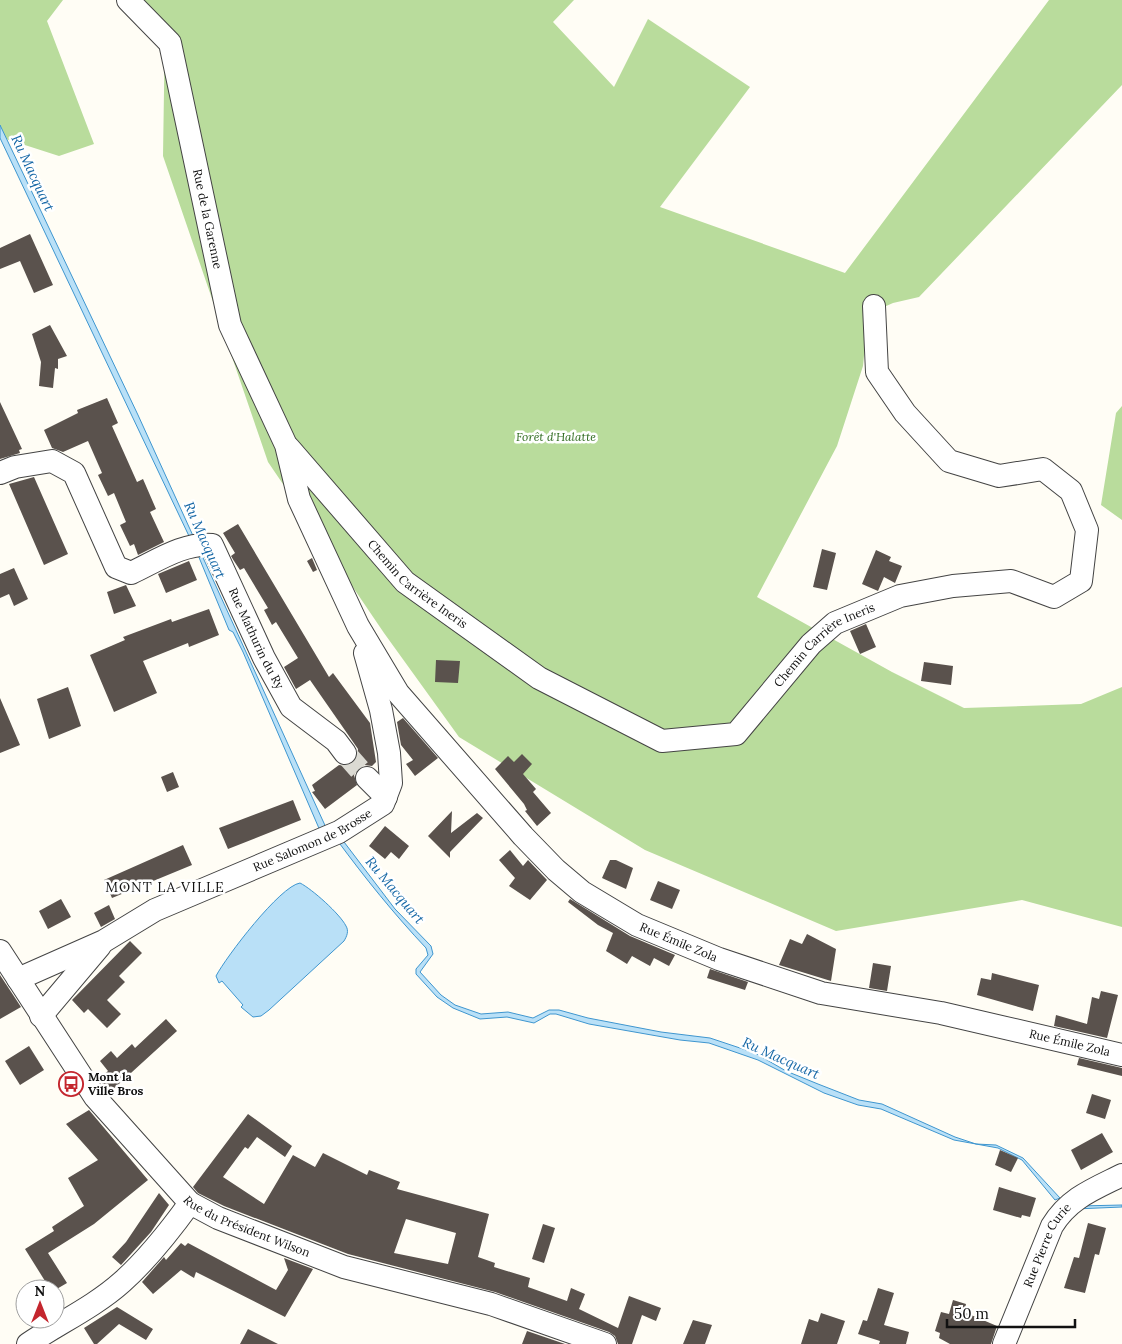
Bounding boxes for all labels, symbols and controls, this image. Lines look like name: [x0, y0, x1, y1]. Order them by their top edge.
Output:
water label: Ru Macquart: [7, 132, 59, 215]
street label: Rue de la Garenne: [190, 167, 226, 271]
park label: Forêt d'Halatte: [516, 429, 596, 444]
water label: Ru Macquart: [180, 499, 230, 582]
street label: Chemin Carrière Ineris: [365, 536, 471, 632]
street label: Rue Mathurin du Ry: [226, 585, 288, 692]
street label: Chemin Carrière Ineris: [770, 599, 877, 690]
street label: Rue Salomon de Brosse: [251, 805, 375, 875]
water label: Ru Macquart: [362, 853, 429, 928]
district label: MONT LA VILLE: [105, 878, 225, 896]
street label: Rue Émile Zola: [638, 919, 720, 965]
street label: Rue Émile Zola: [1028, 1026, 1112, 1059]
water label: Ru Macquart: [740, 1033, 823, 1083]
place label: Mont la Ville Bros: [88, 1069, 143, 1098]
bus stop icon: Mont la Ville Bros: [58, 1071, 84, 1097]
street label: Rue du Président Wilson: [180, 1193, 312, 1260]
street label: Rue Pierre Curie: [1020, 1199, 1074, 1289]
north arrow: [15, 1279, 65, 1329]
text: N: [35, 1282, 46, 1300]
scale bar: [947, 1296, 1074, 1328]
text: 50 m: [954, 1304, 989, 1323]

